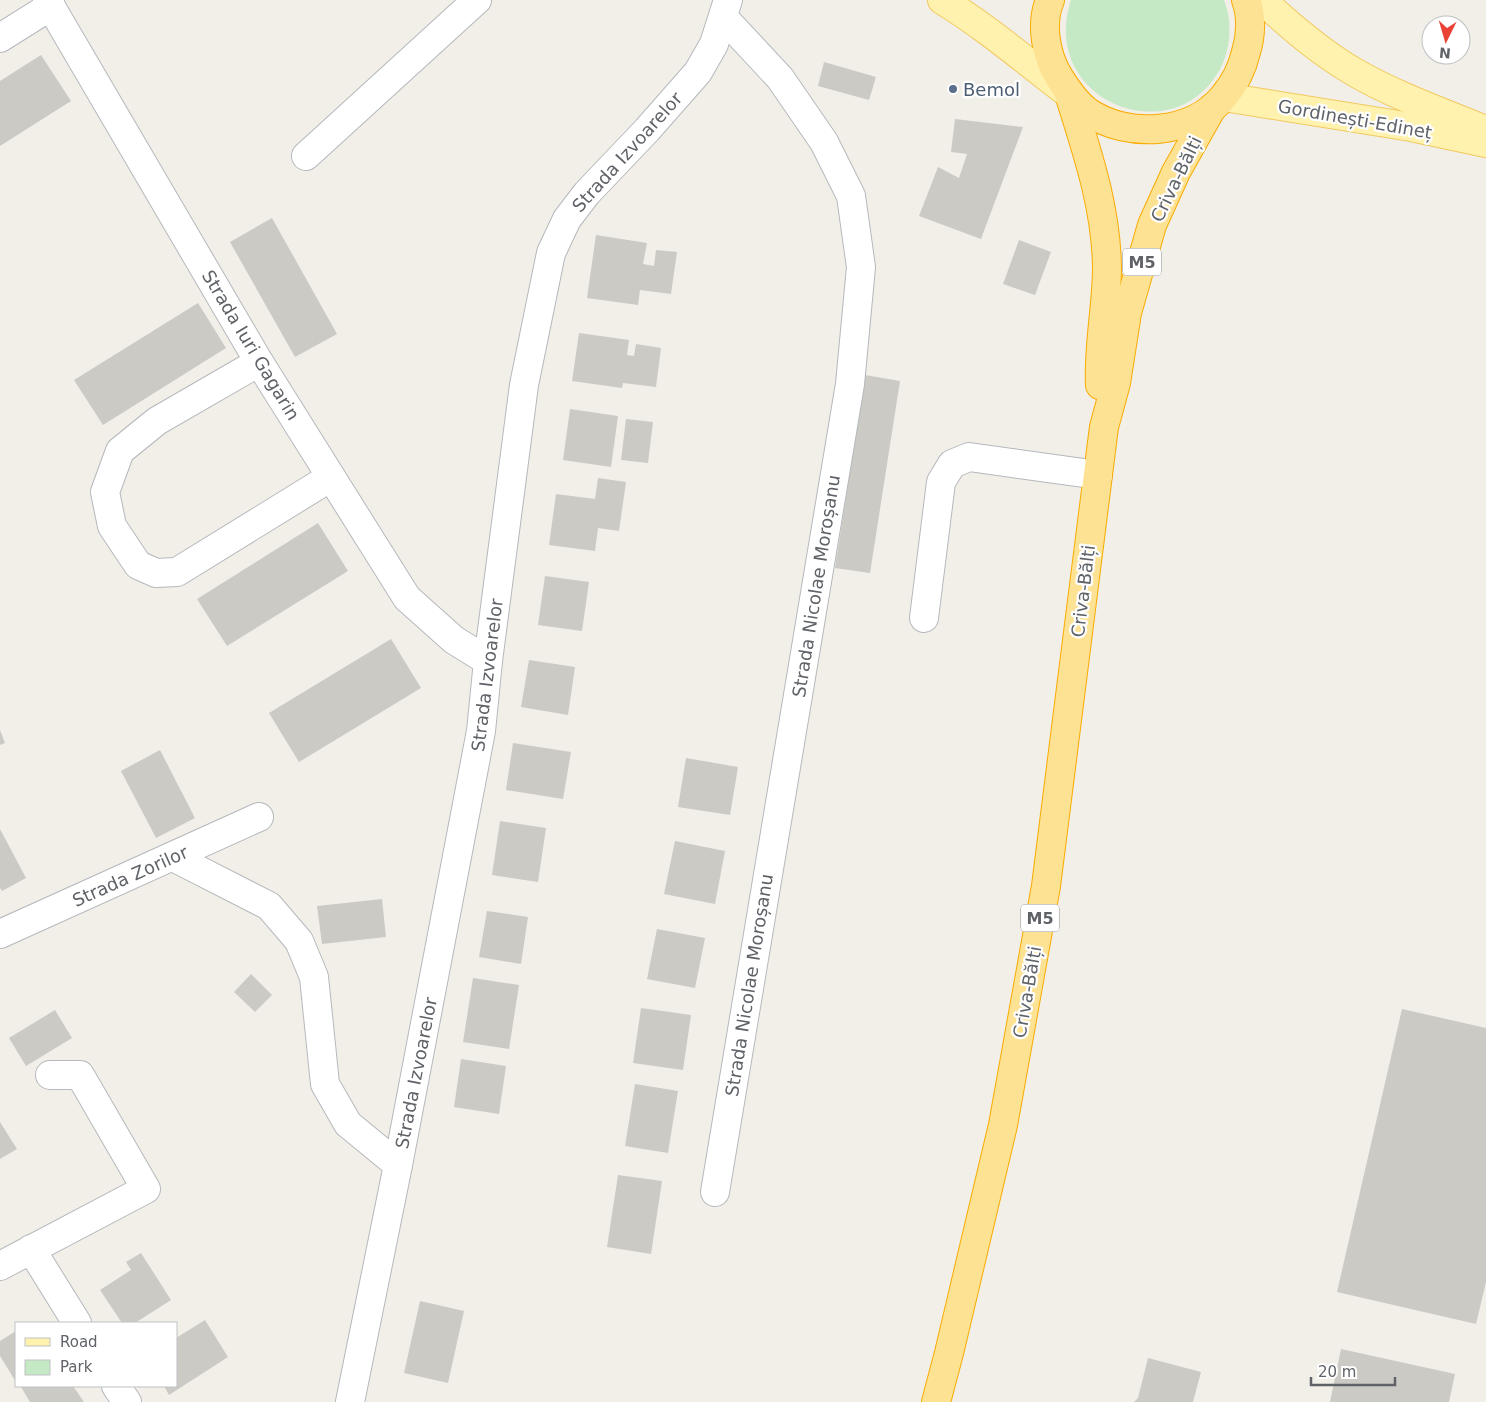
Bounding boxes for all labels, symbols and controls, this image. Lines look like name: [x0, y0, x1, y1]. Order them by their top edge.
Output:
north arrow: [1421, 15, 1471, 65]
text: N: [1438, 44, 1451, 61]
place label: Bemol: [963, 79, 1020, 100]
marker: Bemol: [947, 83, 959, 95]
street label: Strada Izvoarelor: [568, 87, 687, 216]
street label: Gordinești-Edineț: [1276, 95, 1434, 143]
street label: Criva-Bălți: [1146, 133, 1206, 225]
road number: M5: [1123, 248, 1161, 276]
street label: Strada Iuri Gagarin: [198, 266, 304, 424]
street label: Strada Nicolae Moroșanu: [788, 473, 844, 699]
street label: Criva-Bălți: [1067, 544, 1099, 638]
street label: Strada Izvoarelor: [467, 597, 507, 753]
street label: Strada Zorilor: [69, 841, 192, 911]
street label: Strada Nicolae Moroșanu: [721, 872, 777, 1098]
road number: M5: [1021, 904, 1059, 931]
street label: Criva-Bălți: [1009, 944, 1045, 1040]
street label: Strada Izvoarelor: [391, 995, 441, 1151]
legend: [15, 1322, 178, 1387]
text: Road: [60, 1333, 98, 1351]
scale bar: [1311, 1354, 1395, 1386]
text: Park: [60, 1358, 93, 1376]
text: 20 m: [1318, 1363, 1356, 1381]

